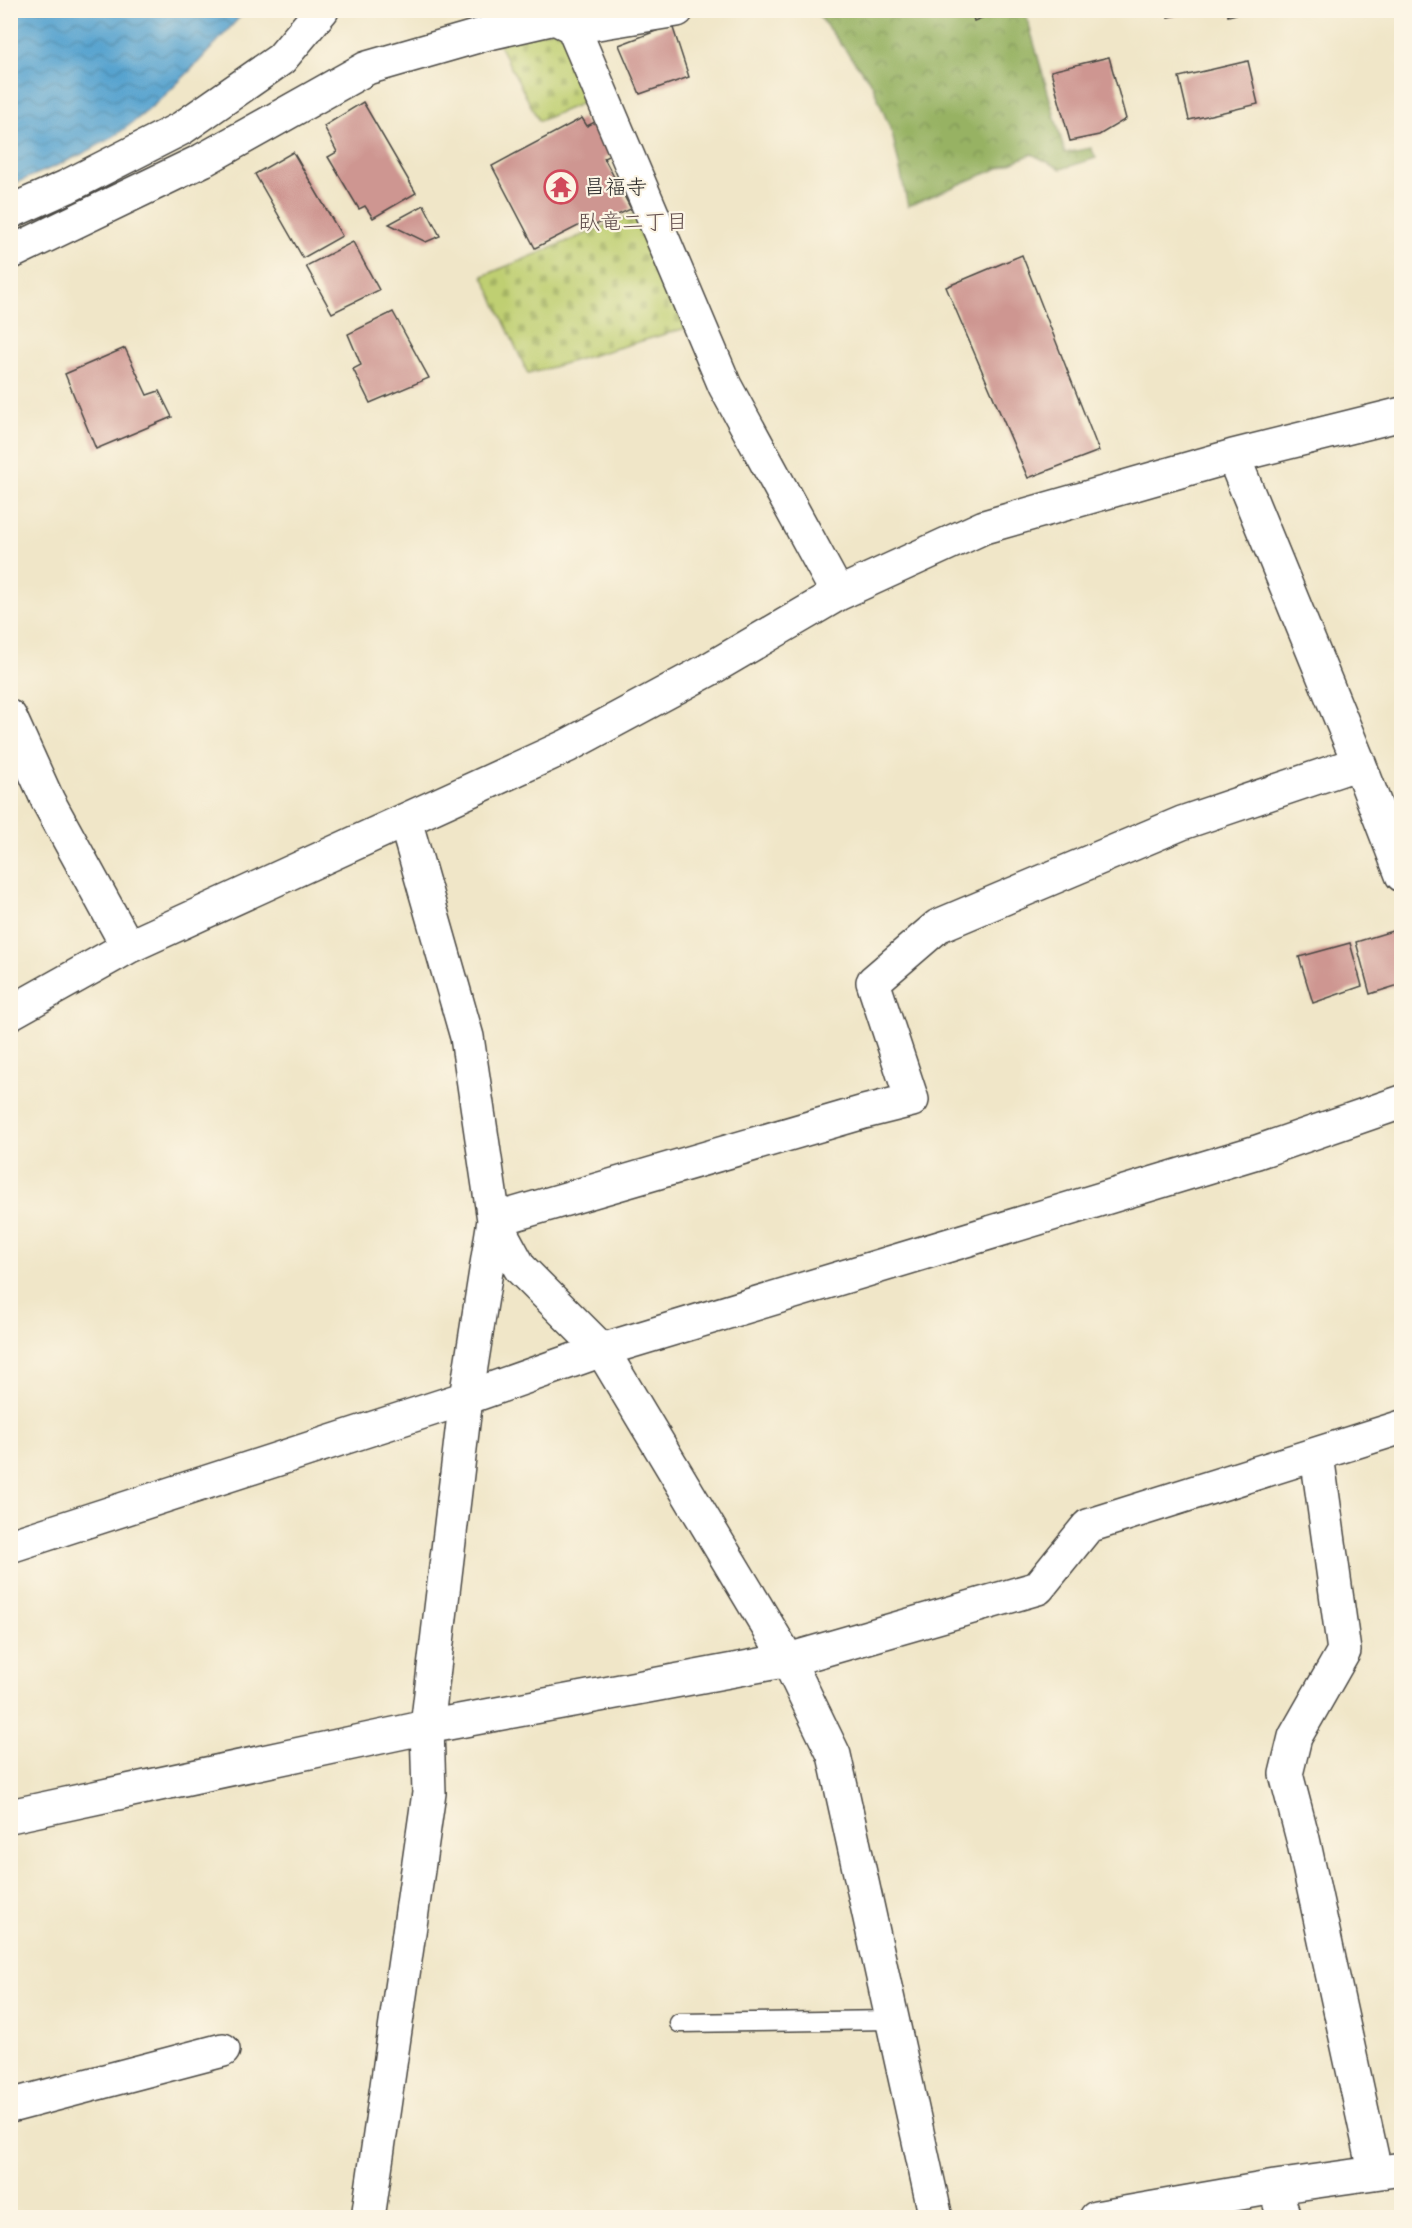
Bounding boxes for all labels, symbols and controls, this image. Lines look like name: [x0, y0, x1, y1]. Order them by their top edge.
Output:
temple icon: 昌福寺: [543, 169, 579, 205]
place label: 昌福寺: [584, 177, 647, 203]
district label: 臥竜二丁目: [578, 211, 688, 238]

